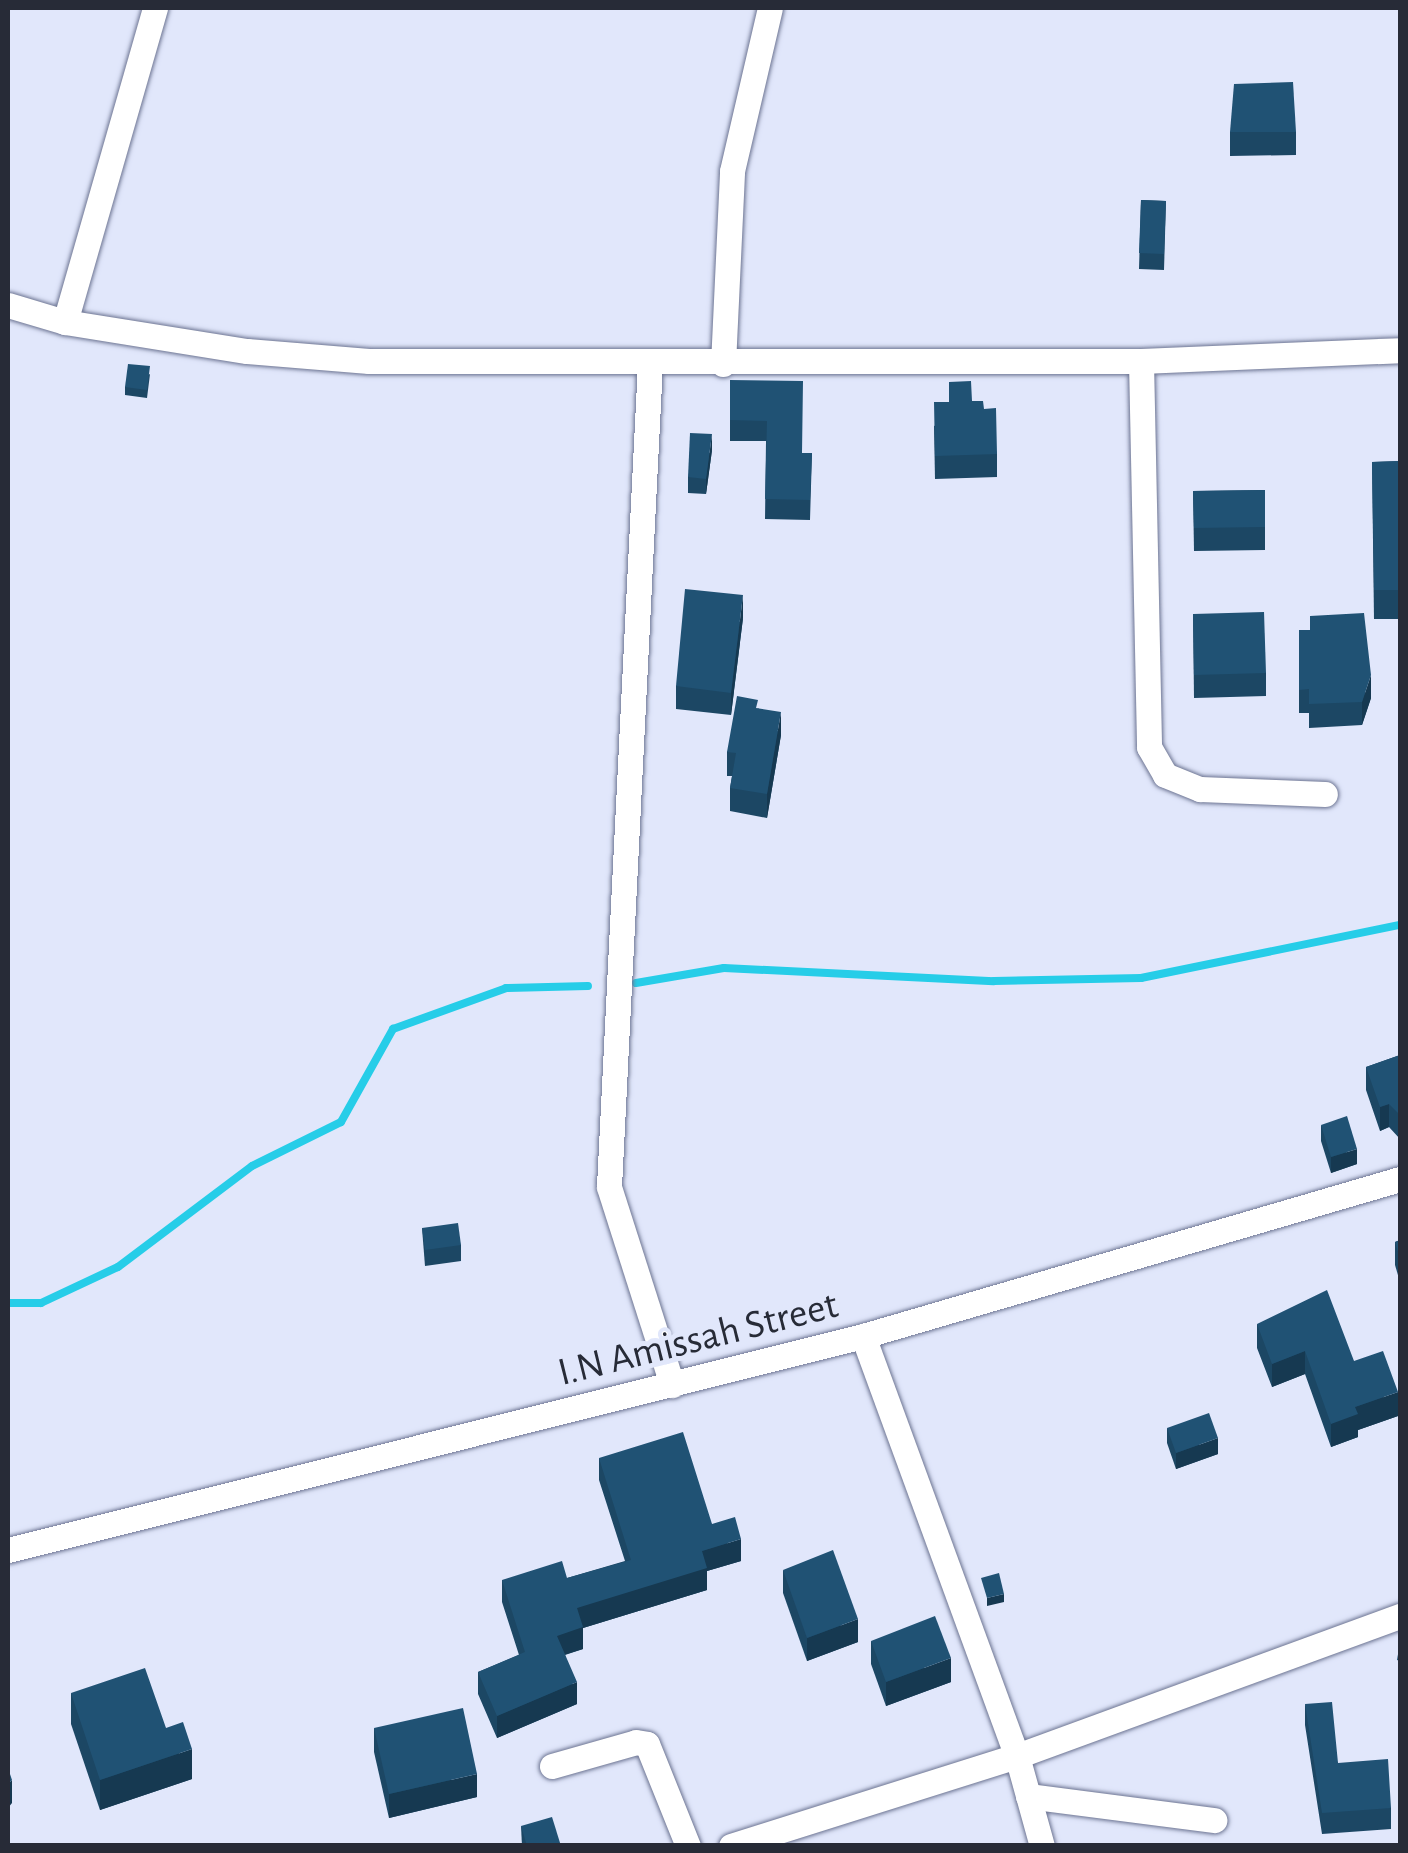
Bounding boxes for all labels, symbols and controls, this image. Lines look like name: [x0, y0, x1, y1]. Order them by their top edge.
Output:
street label: I.N Amissah Street: [553, 1281, 843, 1397]

